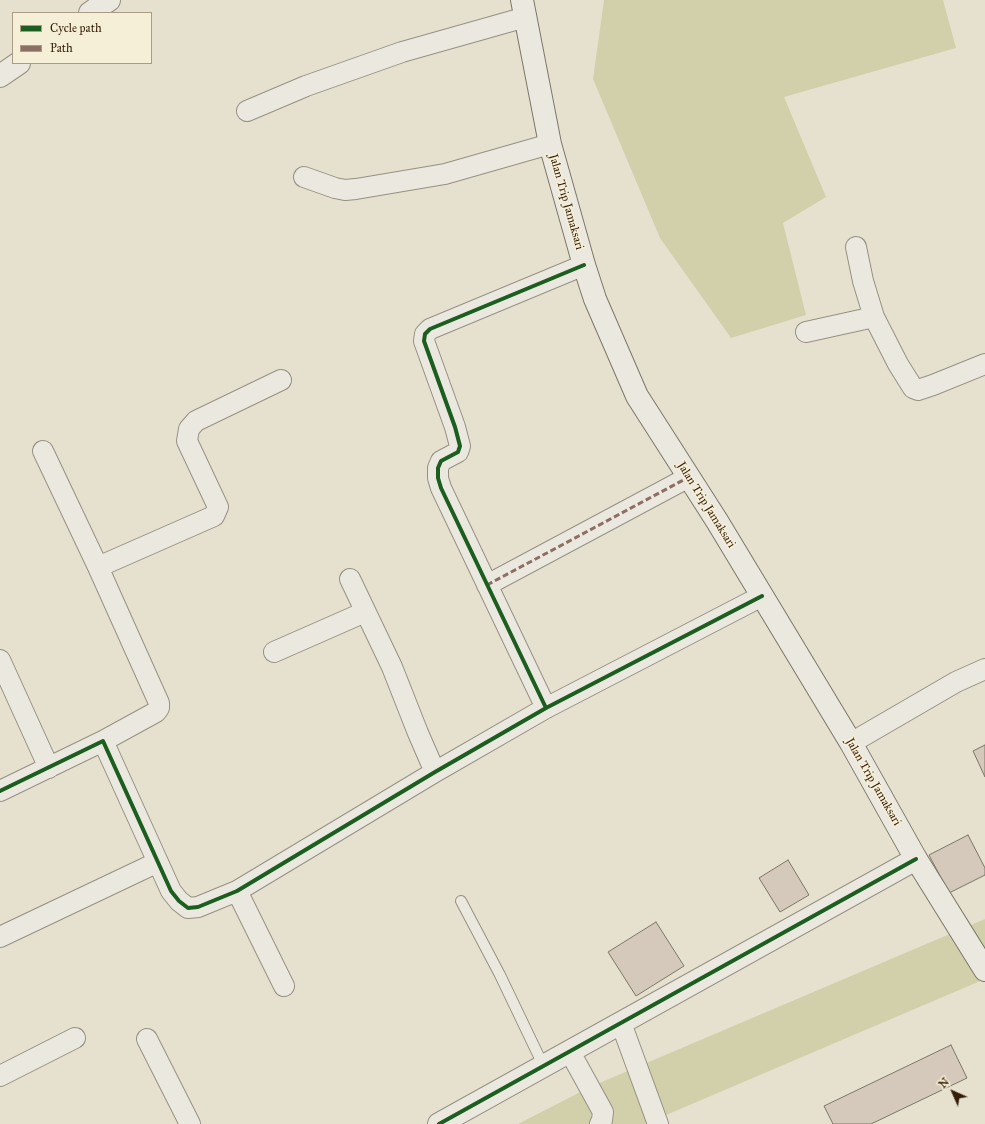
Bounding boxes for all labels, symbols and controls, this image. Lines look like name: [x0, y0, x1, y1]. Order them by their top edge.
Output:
legend: [12, 12, 152, 64]
text: Cycle path: [50, 21, 102, 35]
text: Path: [50, 41, 73, 55]
street label: Jalan Trip Jamaksari: [545, 152, 587, 252]
street label: Jalan Trip Jamaksari: [674, 459, 738, 551]
street label: Jalan Trip Jamaksari: [842, 736, 904, 828]
north arrow: [933, 1072, 973, 1112]
text: N: [936, 1075, 952, 1091]

